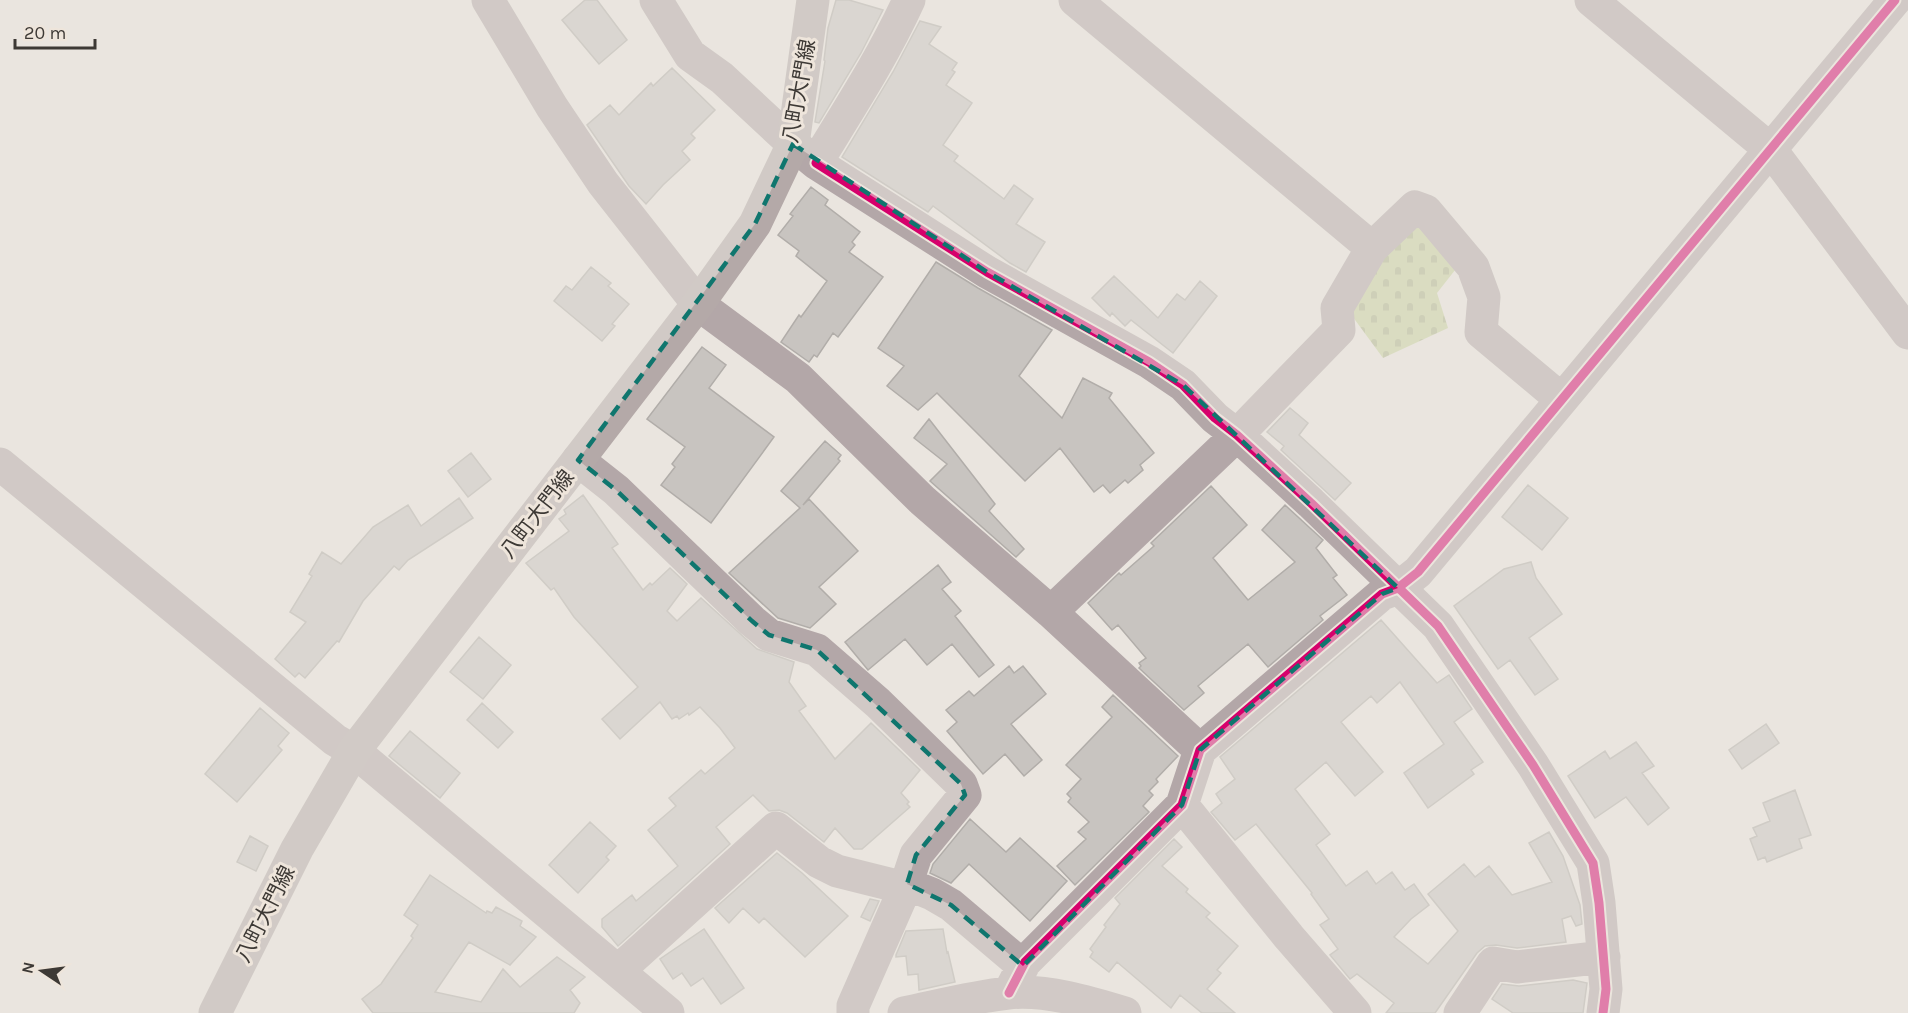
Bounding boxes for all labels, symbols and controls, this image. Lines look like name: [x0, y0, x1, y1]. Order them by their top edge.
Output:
scale bar: [15, 12, 94, 50]
text: 20 m: [24, 22, 66, 44]
street label: 八町大門線: [778, 37, 820, 145]
street label: 八町大門線: [495, 465, 579, 563]
street label: 八町大門線: [230, 862, 300, 966]
north arrow: [12, 941, 72, 1001]
text: N: [17, 960, 38, 975]

